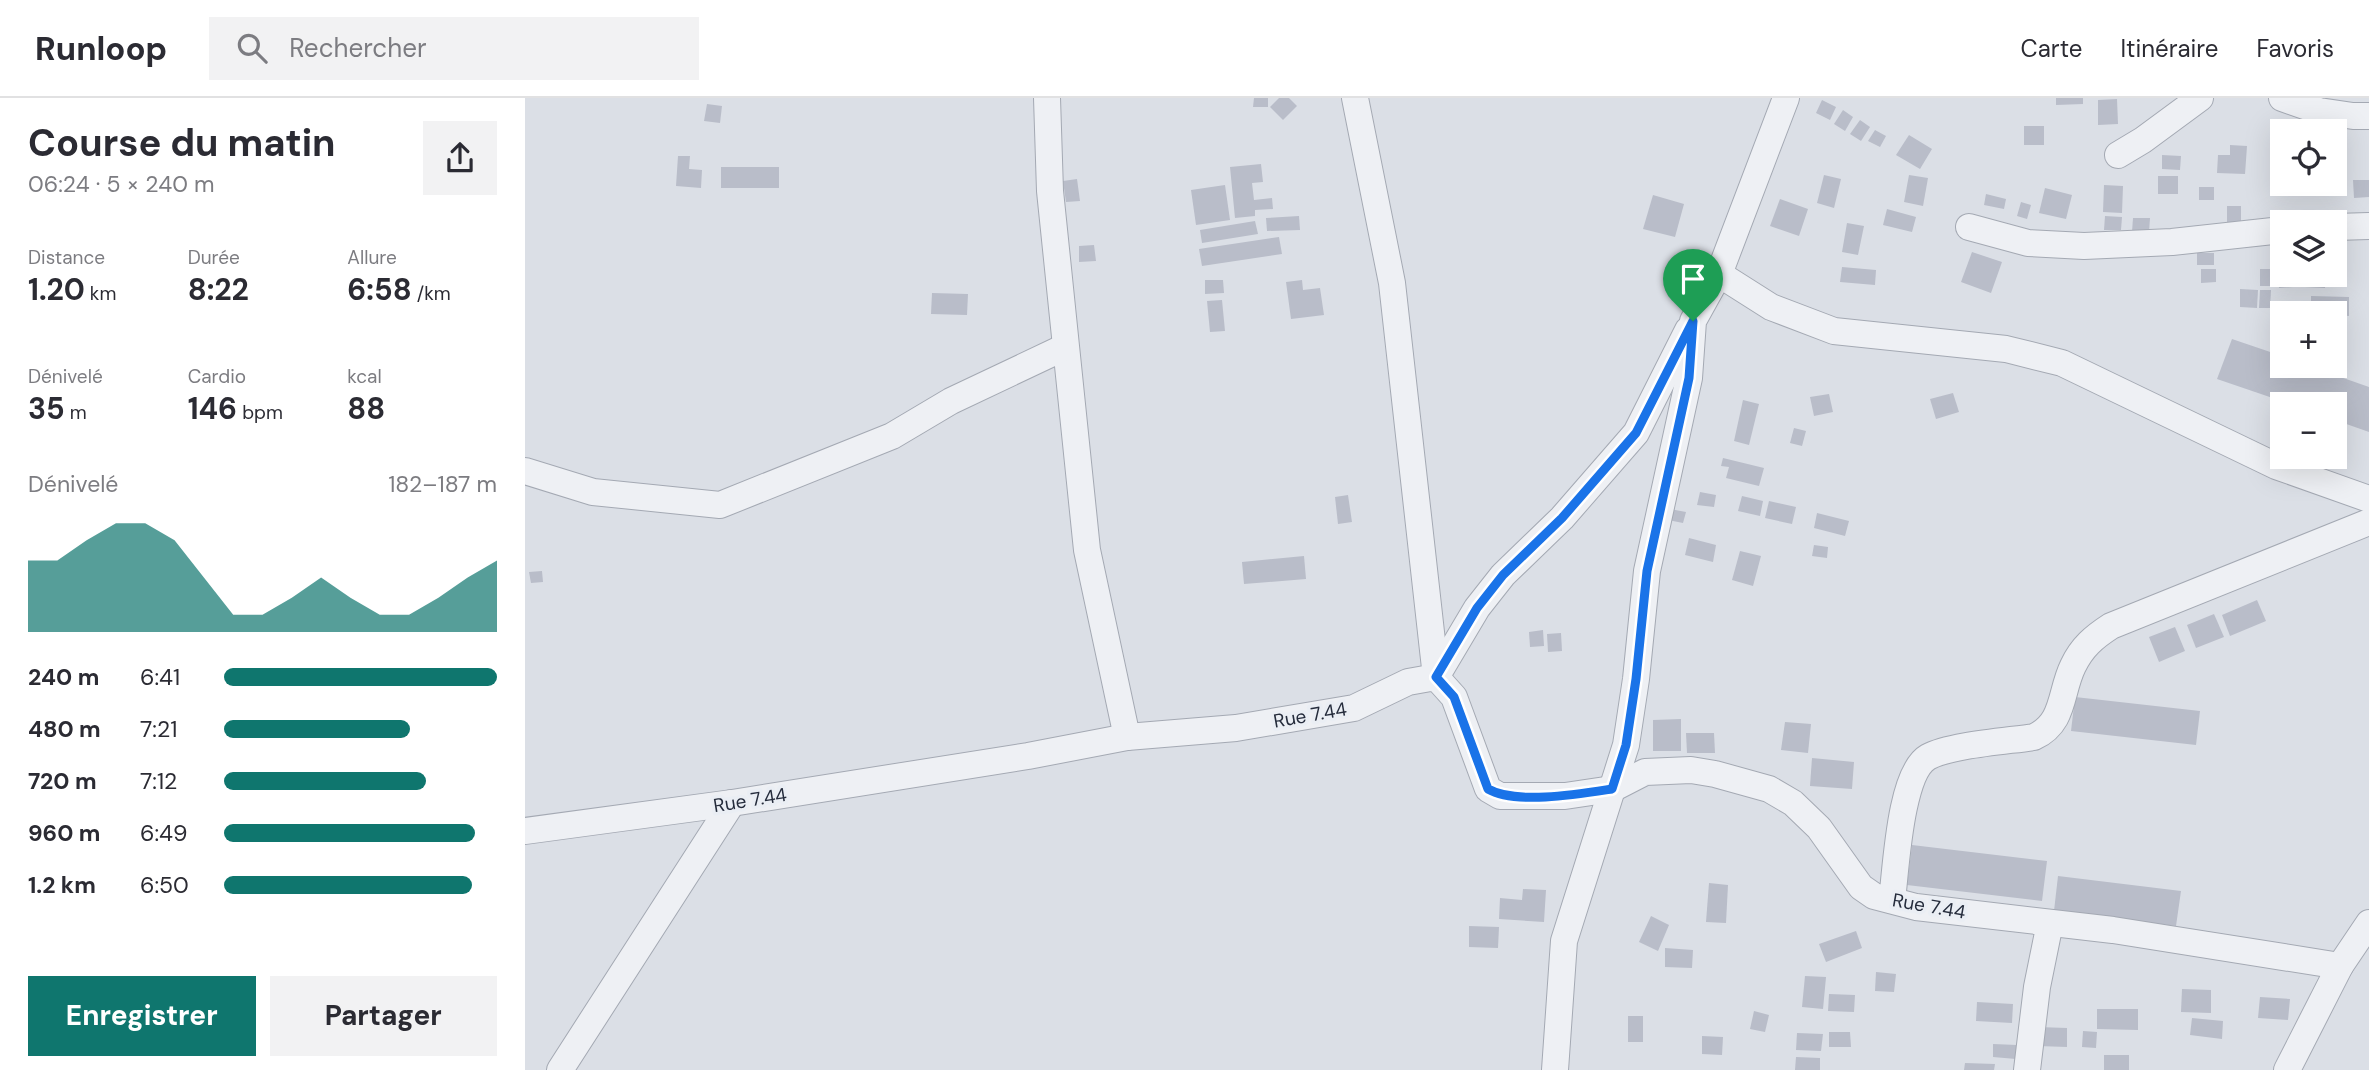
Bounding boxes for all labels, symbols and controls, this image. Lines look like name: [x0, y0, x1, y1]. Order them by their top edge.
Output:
search box: [209, 17, 699, 80]
text: Runloop: [35, 27, 167, 70]
icon: search: [233, 29, 271, 67]
text: Rechercher: [289, 31, 427, 65]
text: Carte: [2021, 33, 2082, 64]
text: Itinéraire: [2120, 33, 2218, 64]
text: Favoris: [2256, 33, 2334, 64]
text: Course du matin: [28, 118, 336, 168]
map controls: [2270, 119, 2347, 469]
button: locate: [2270, 119, 2347, 196]
button: share: [423, 121, 497, 195]
text: 06:24 · 5 × 240 m: [28, 169, 215, 199]
button: layers: [2270, 210, 2347, 287]
text: Distance: [28, 245, 105, 270]
text: Durée: [188, 245, 240, 270]
text: Allure: [347, 245, 397, 270]
pin: [1663, 249, 1723, 321]
icon: arrive: [1674, 260, 1712, 298]
text: 1.20: [28, 270, 85, 309]
text: 8:22: [188, 270, 249, 309]
text: 6:58: [347, 270, 412, 309]
text: km: [85, 281, 116, 306]
text: /km: [412, 281, 451, 306]
button: +: [2270, 301, 2347, 378]
text: Dénivelé: [28, 364, 103, 389]
text: Cardio: [188, 364, 246, 389]
text: kcal: [347, 364, 382, 389]
text: 35: [28, 389, 65, 428]
text: 146: [188, 389, 237, 428]
text: 88: [347, 389, 385, 428]
button: −: [2270, 392, 2347, 469]
text: m: [65, 400, 87, 425]
text: bpm: [237, 400, 283, 425]
text: Dénivelé: [28, 469, 118, 499]
text: 182–187 m: [388, 469, 497, 499]
text: 240 m: [28, 662, 99, 692]
text: 6:41: [140, 662, 180, 692]
street label: Rue 7.44: [1271, 696, 1349, 734]
text: 480 m: [28, 714, 101, 744]
text: 7:21: [140, 714, 177, 744]
text: 720 m: [28, 766, 97, 796]
text: 7:12: [140, 766, 177, 796]
street label: Rue 7.44: [712, 782, 788, 818]
text: 960 m: [28, 818, 100, 848]
text: 6:49: [140, 818, 188, 848]
text: 1.2 km: [28, 870, 96, 900]
text: 6:50: [140, 870, 189, 900]
street label: Rue 7.44: [1890, 887, 1968, 925]
button: Enregistrer: [28, 976, 256, 1056]
button: Partager: [270, 976, 497, 1056]

